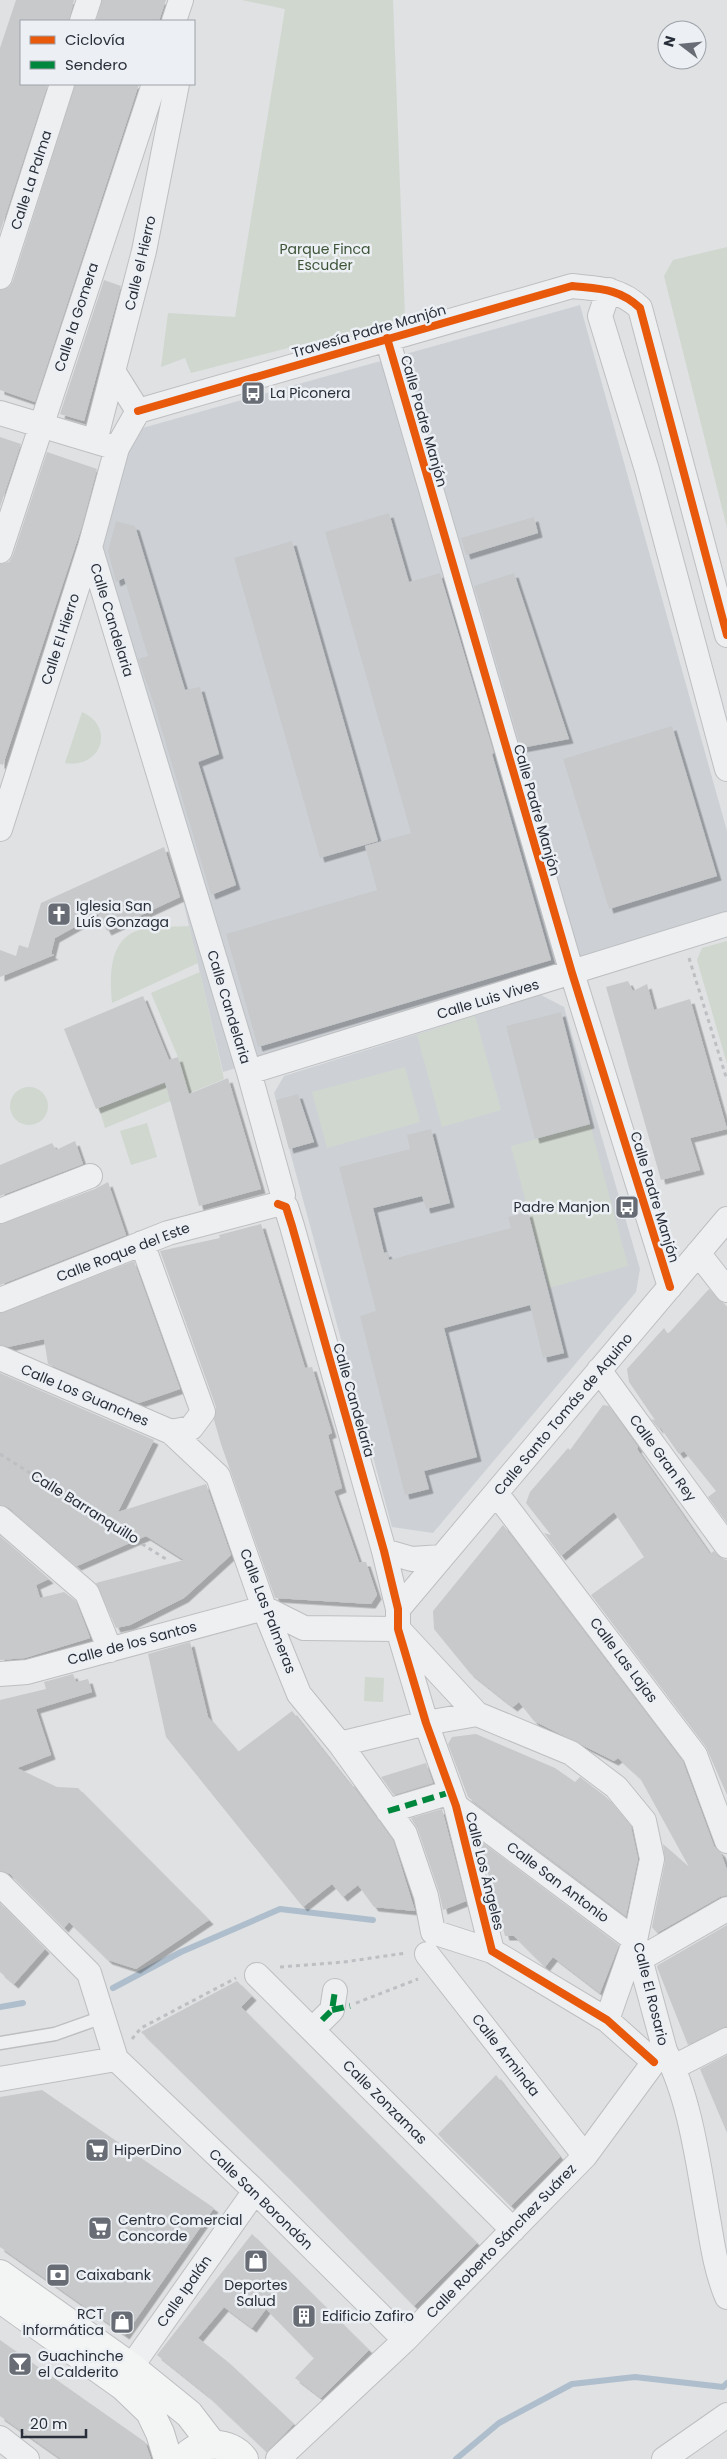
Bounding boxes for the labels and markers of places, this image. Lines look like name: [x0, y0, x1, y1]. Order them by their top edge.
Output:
bus stop icon: La Piconera: [240, 380, 266, 406]
place label: La Piconera: [270, 383, 351, 403]
place label: Iglesia San Luís Gonzaga: [76, 896, 169, 932]
church icon: Iglesia San Luís Gonzaga: [46, 901, 72, 927]
bus stop icon: Padre Manjon: [614, 1194, 640, 1220]
place label: Padre Manjon: [513, 1197, 610, 1217]
supermarket icon: HiperDino: [84, 2137, 110, 2163]
place label: HiperDino: [114, 2140, 182, 2160]
place label: Centro Comercial Concorde: [118, 2210, 242, 2246]
supermarket icon: Centro Comercial Concorde: [87, 2215, 113, 2241]
shop icon: Deportes Salud: [243, 2248, 269, 2274]
bank icon: Caixabank: [45, 2262, 71, 2288]
place label: Caixabank: [76, 2265, 152, 2285]
place label: Deportes Salud: [224, 2275, 288, 2311]
building icon: Edificio Zafiro: [291, 2303, 317, 2329]
place label: RCT Informática: [22, 2304, 104, 2340]
place label: Edificio Zafiro: [322, 2306, 414, 2326]
shop icon: RCT Informática: [109, 2309, 135, 2335]
place label: Guachinche el Calderito: [38, 2346, 124, 2382]
bar icon: Guachinche el Calderito: [7, 2351, 33, 2377]

